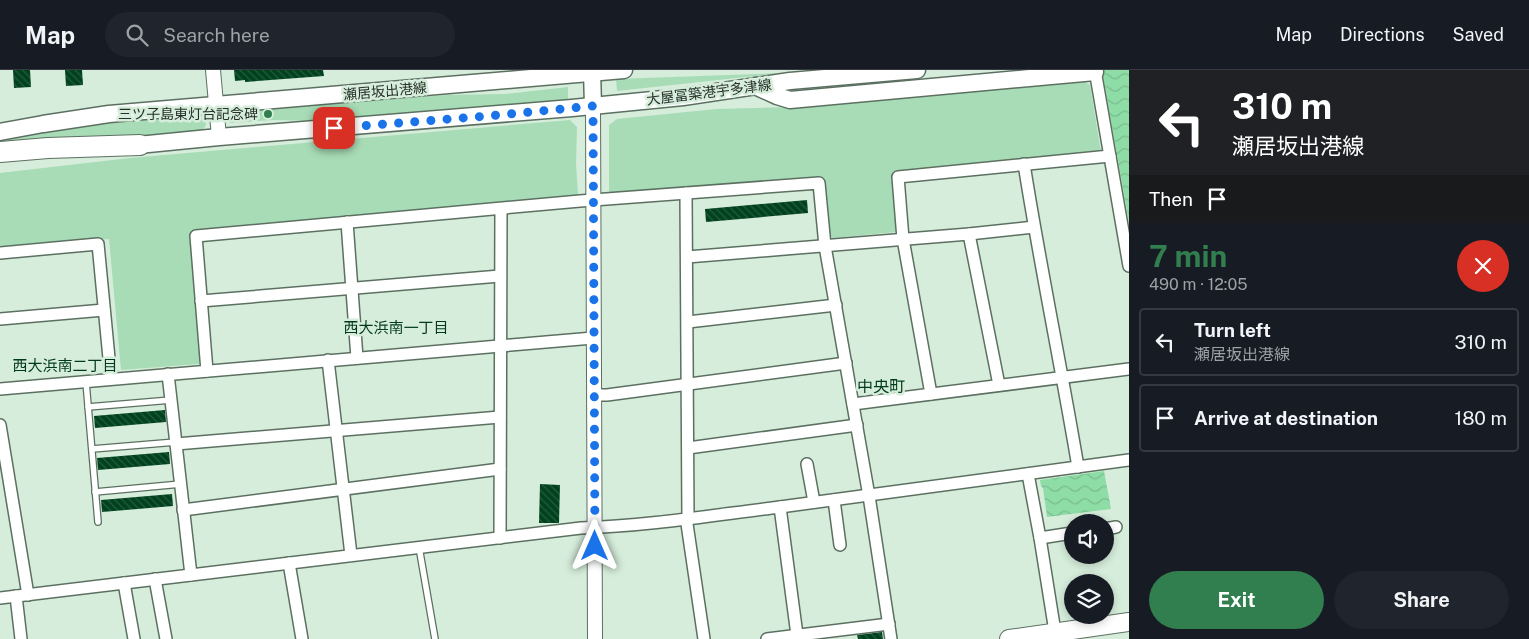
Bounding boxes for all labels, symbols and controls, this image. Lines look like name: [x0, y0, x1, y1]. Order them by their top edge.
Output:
search box: [105, 12, 455, 57]
text: Map: [25, 21, 75, 49]
icon: search: [123, 21, 151, 49]
text: Search here: [163, 24, 270, 46]
text: Map: [1275, 24, 1312, 45]
text: Directions: [1340, 24, 1425, 45]
text: Saved: [1453, 24, 1504, 45]
street label: 大屋冨築港宇多津線: [645, 76, 773, 108]
street label: 瀬居坂出港線: [342, 79, 428, 103]
text: 310 m: [1232, 86, 1332, 127]
icon: left: [1149, 90, 1214, 155]
place label: 三ツ子島東灯台記念碑: [118, 106, 258, 122]
pin: [313, 107, 355, 149]
marker: 三ツ子島東灯台記念碑: [262, 108, 274, 120]
icon: arrive: [320, 114, 348, 142]
text: 瀬居坂出港線: [1232, 133, 1364, 159]
icon: arrive: [1203, 185, 1231, 213]
text: Then: [1149, 188, 1193, 210]
text: 7 min: [1149, 238, 1227, 274]
button: close: [1457, 240, 1509, 292]
text: 490 m · 12:05: [1149, 275, 1248, 294]
district label: 西大浜南一丁目: [343, 319, 449, 336]
text: Turn left: [1194, 319, 1271, 341]
icon: left: [1151, 328, 1179, 356]
text: 310 m: [1455, 331, 1507, 353]
text: 瀬居坂出港線: [1194, 345, 1290, 364]
district label: 西大浜南二丁目: [12, 357, 118, 374]
district label: 中央町: [857, 377, 905, 396]
icon: arrive: [1151, 404, 1179, 432]
text: Arrive at destination: [1194, 407, 1378, 429]
text: 180 m: [1454, 407, 1507, 429]
map controls: [1064, 514, 1114, 624]
button: sound: [1064, 514, 1114, 564]
position arrow: [568, 519, 620, 571]
button: Exit: [1149, 571, 1324, 629]
button: Share: [1334, 571, 1509, 629]
button: layers: [1064, 574, 1114, 624]

